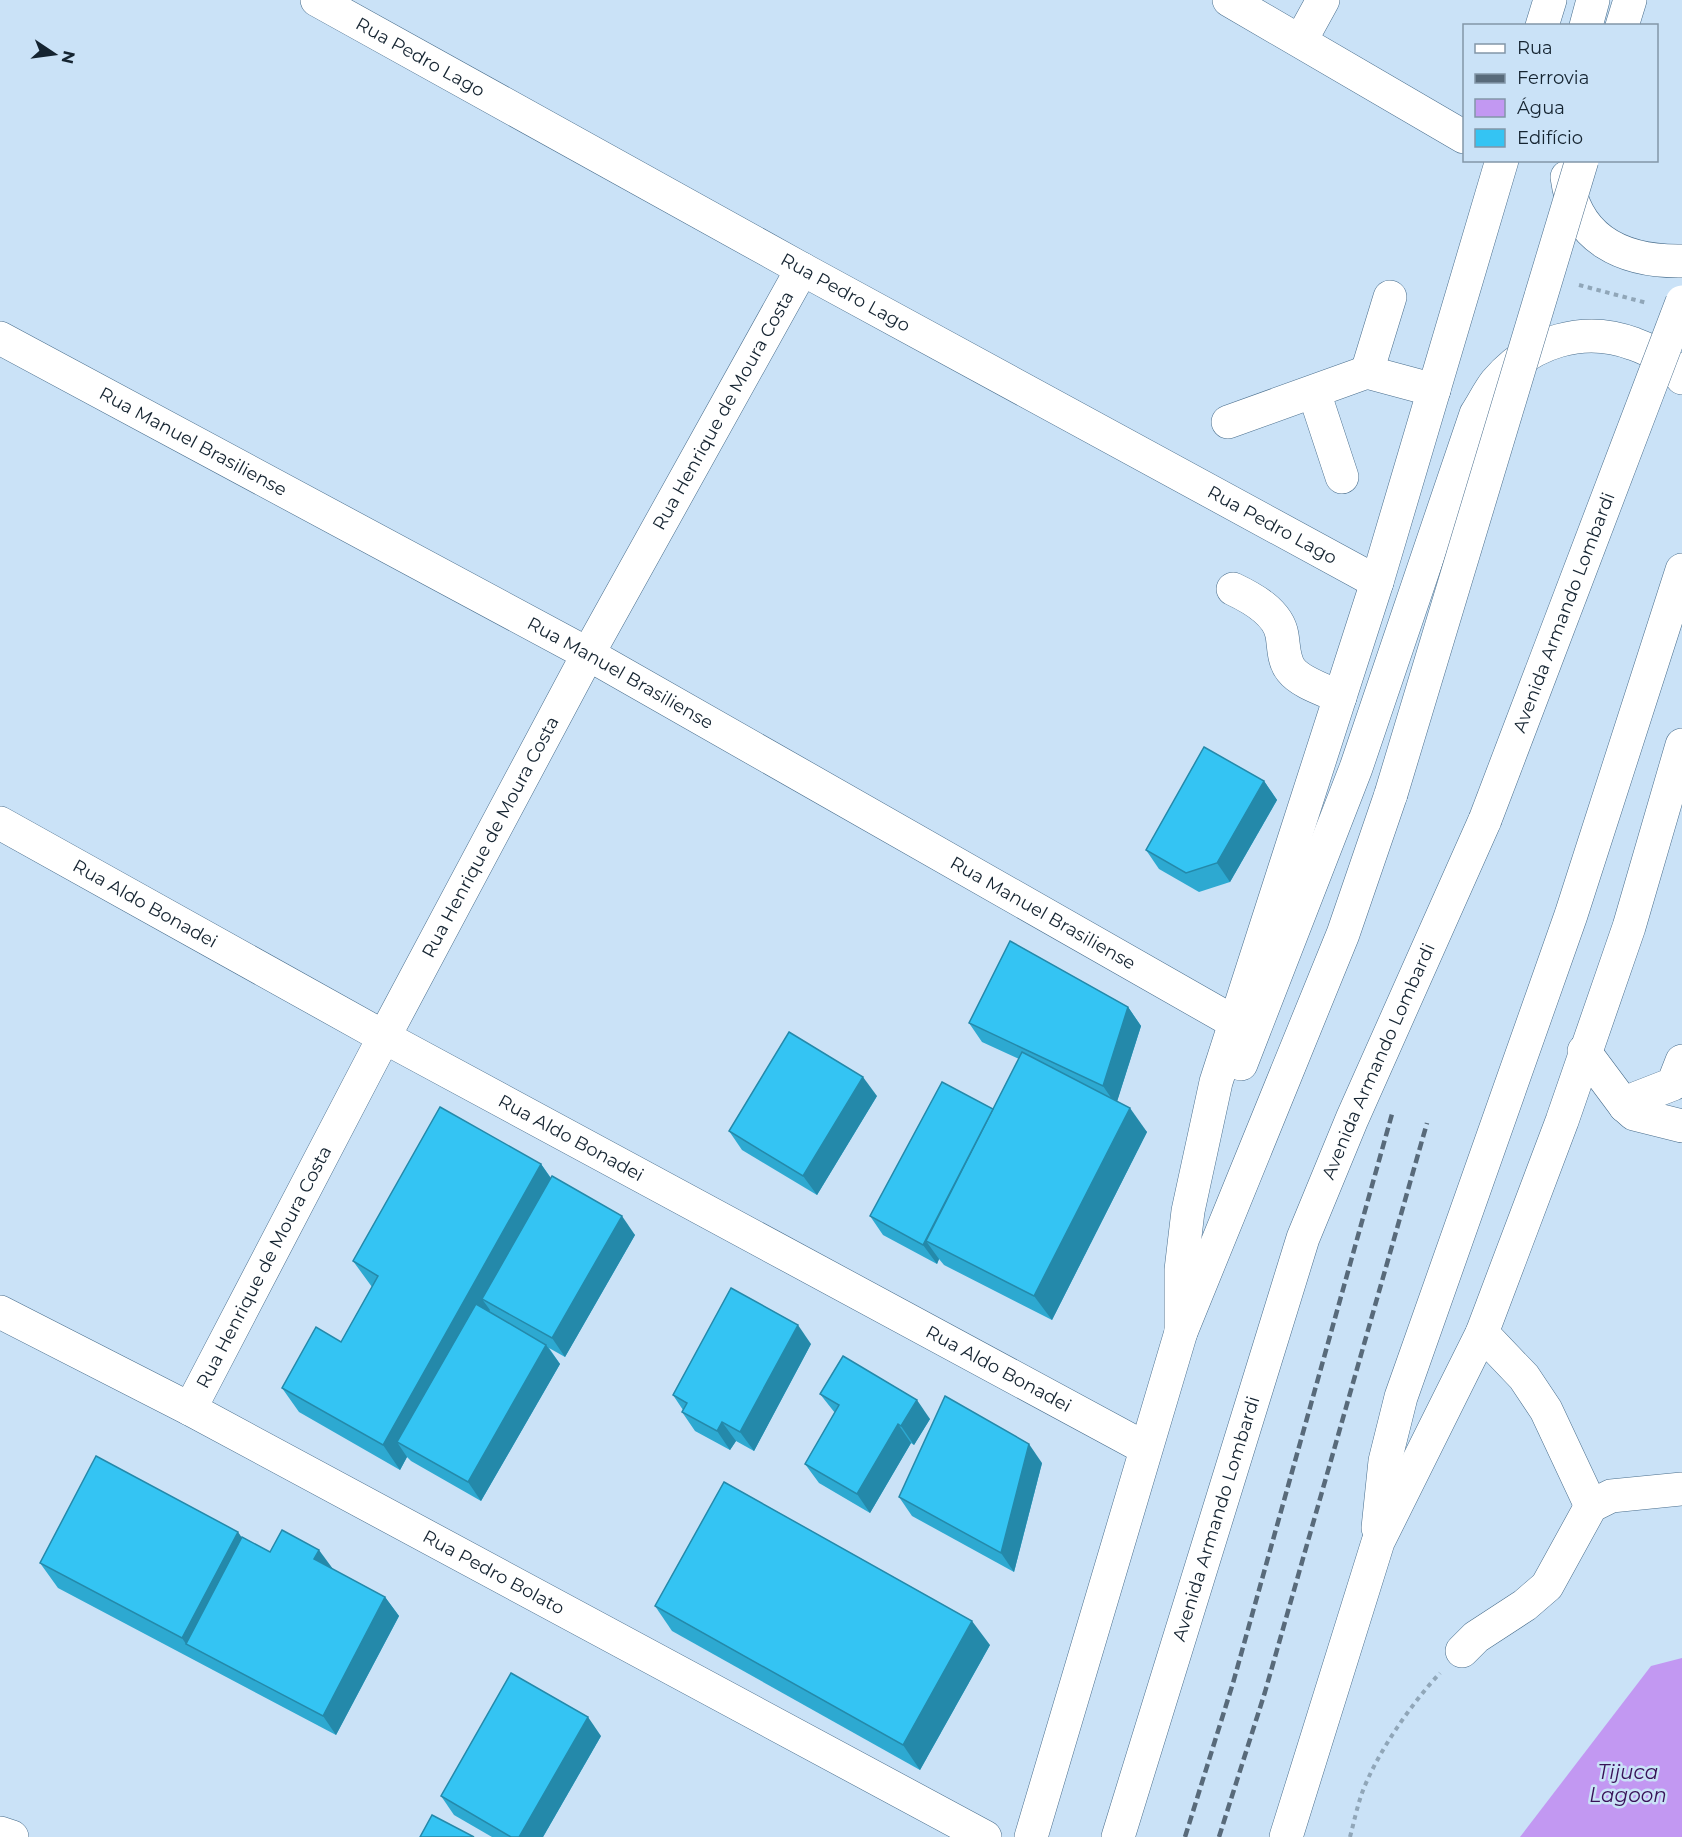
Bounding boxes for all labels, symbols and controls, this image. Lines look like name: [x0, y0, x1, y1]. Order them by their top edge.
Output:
street label: Rua Pedro Lago: [352, 13, 489, 102]
north arrow: [24, 24, 84, 84]
legend: [1463, 24, 1658, 162]
text: Rua: [1517, 37, 1553, 59]
text: N: [57, 49, 79, 66]
text: Ferrovia: [1517, 67, 1589, 89]
text: Água: [1517, 97, 1565, 119]
text: Edifício: [1517, 127, 1583, 149]
street label: Rua Pedro Lago: [777, 248, 914, 337]
street label: Rua Henrique de Moura Costa: [648, 287, 799, 534]
street label: Rua Manuel Brasiliense: [95, 382, 291, 501]
street label: Rua Pedro Lago: [1204, 481, 1341, 569]
street label: Avenida Armando Lombardi: [1508, 489, 1620, 736]
street label: Rua Manuel Brasiliense: [523, 612, 717, 734]
street label: Rua Henrique de Moura Costa: [417, 713, 564, 962]
street label: Rua Manuel Brasiliense: [946, 852, 1140, 975]
street label: Rua Aldo Bonadei: [69, 855, 221, 953]
street label: Avenida Armando Lombardi: [1317, 940, 1440, 1183]
street label: Rua Aldo Bonadei: [494, 1090, 647, 1186]
street label: Rua Henrique de Moura Costa: [192, 1142, 336, 1392]
street label: Rua Aldo Bonadei: [922, 1321, 1075, 1417]
street label: Avenida Armando Lombardi: [1168, 1394, 1264, 1644]
street label: Rua Pedro Bolato: [419, 1525, 568, 1619]
water label: Tijuca Lagoon: [1589, 1760, 1667, 1807]

